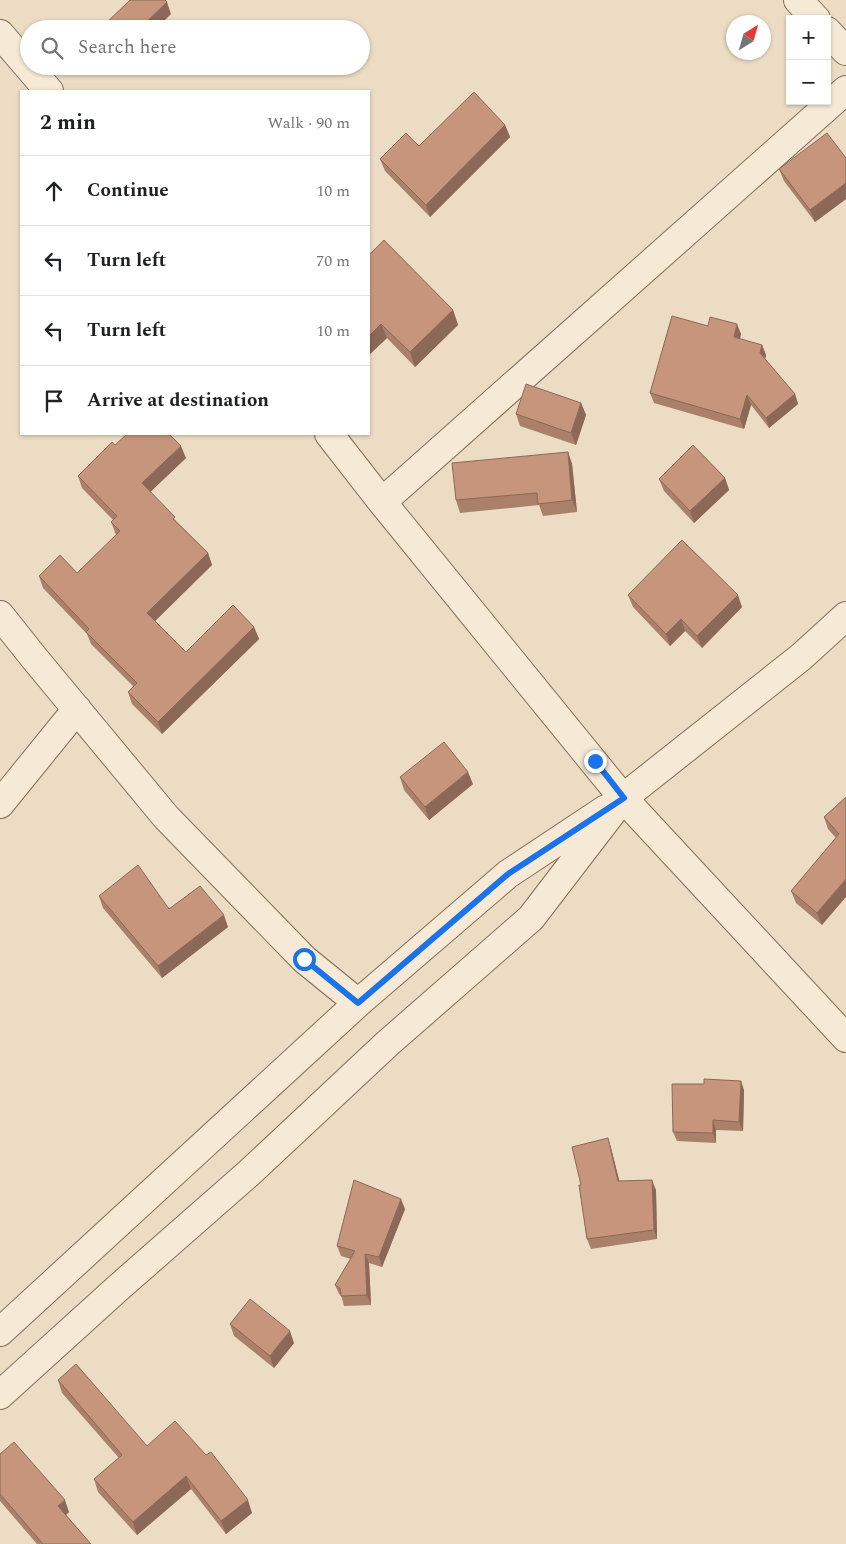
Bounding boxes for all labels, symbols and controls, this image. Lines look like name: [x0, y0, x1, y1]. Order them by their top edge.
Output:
north arrow: [726, 15, 771, 60]
map controls: [786, 15, 831, 105]
button: +: [786, 15, 831, 60]
search box: [20, 20, 370, 75]
text: Search here: [78, 33, 177, 62]
icon: search: [38, 34, 66, 62]
button: −: [786, 60, 831, 105]
text: 2 min: [40, 107, 96, 139]
text: Walk · 90 m: [267, 111, 350, 135]
text: Continue: [87, 176, 169, 205]
icon: ahead: [40, 177, 68, 205]
text: 10 m: [316, 179, 350, 203]
text: Turn left: [87, 246, 166, 275]
icon: left: [40, 247, 68, 275]
text: 70 m: [316, 249, 350, 273]
text: Turn left: [87, 316, 166, 345]
icon: left: [40, 317, 68, 345]
text: 10 m: [316, 319, 350, 343]
text: Arrive at destination: [87, 386, 269, 415]
icon: arrive: [40, 387, 68, 415]
route end: [584, 750, 607, 773]
route start: [293, 948, 316, 971]

